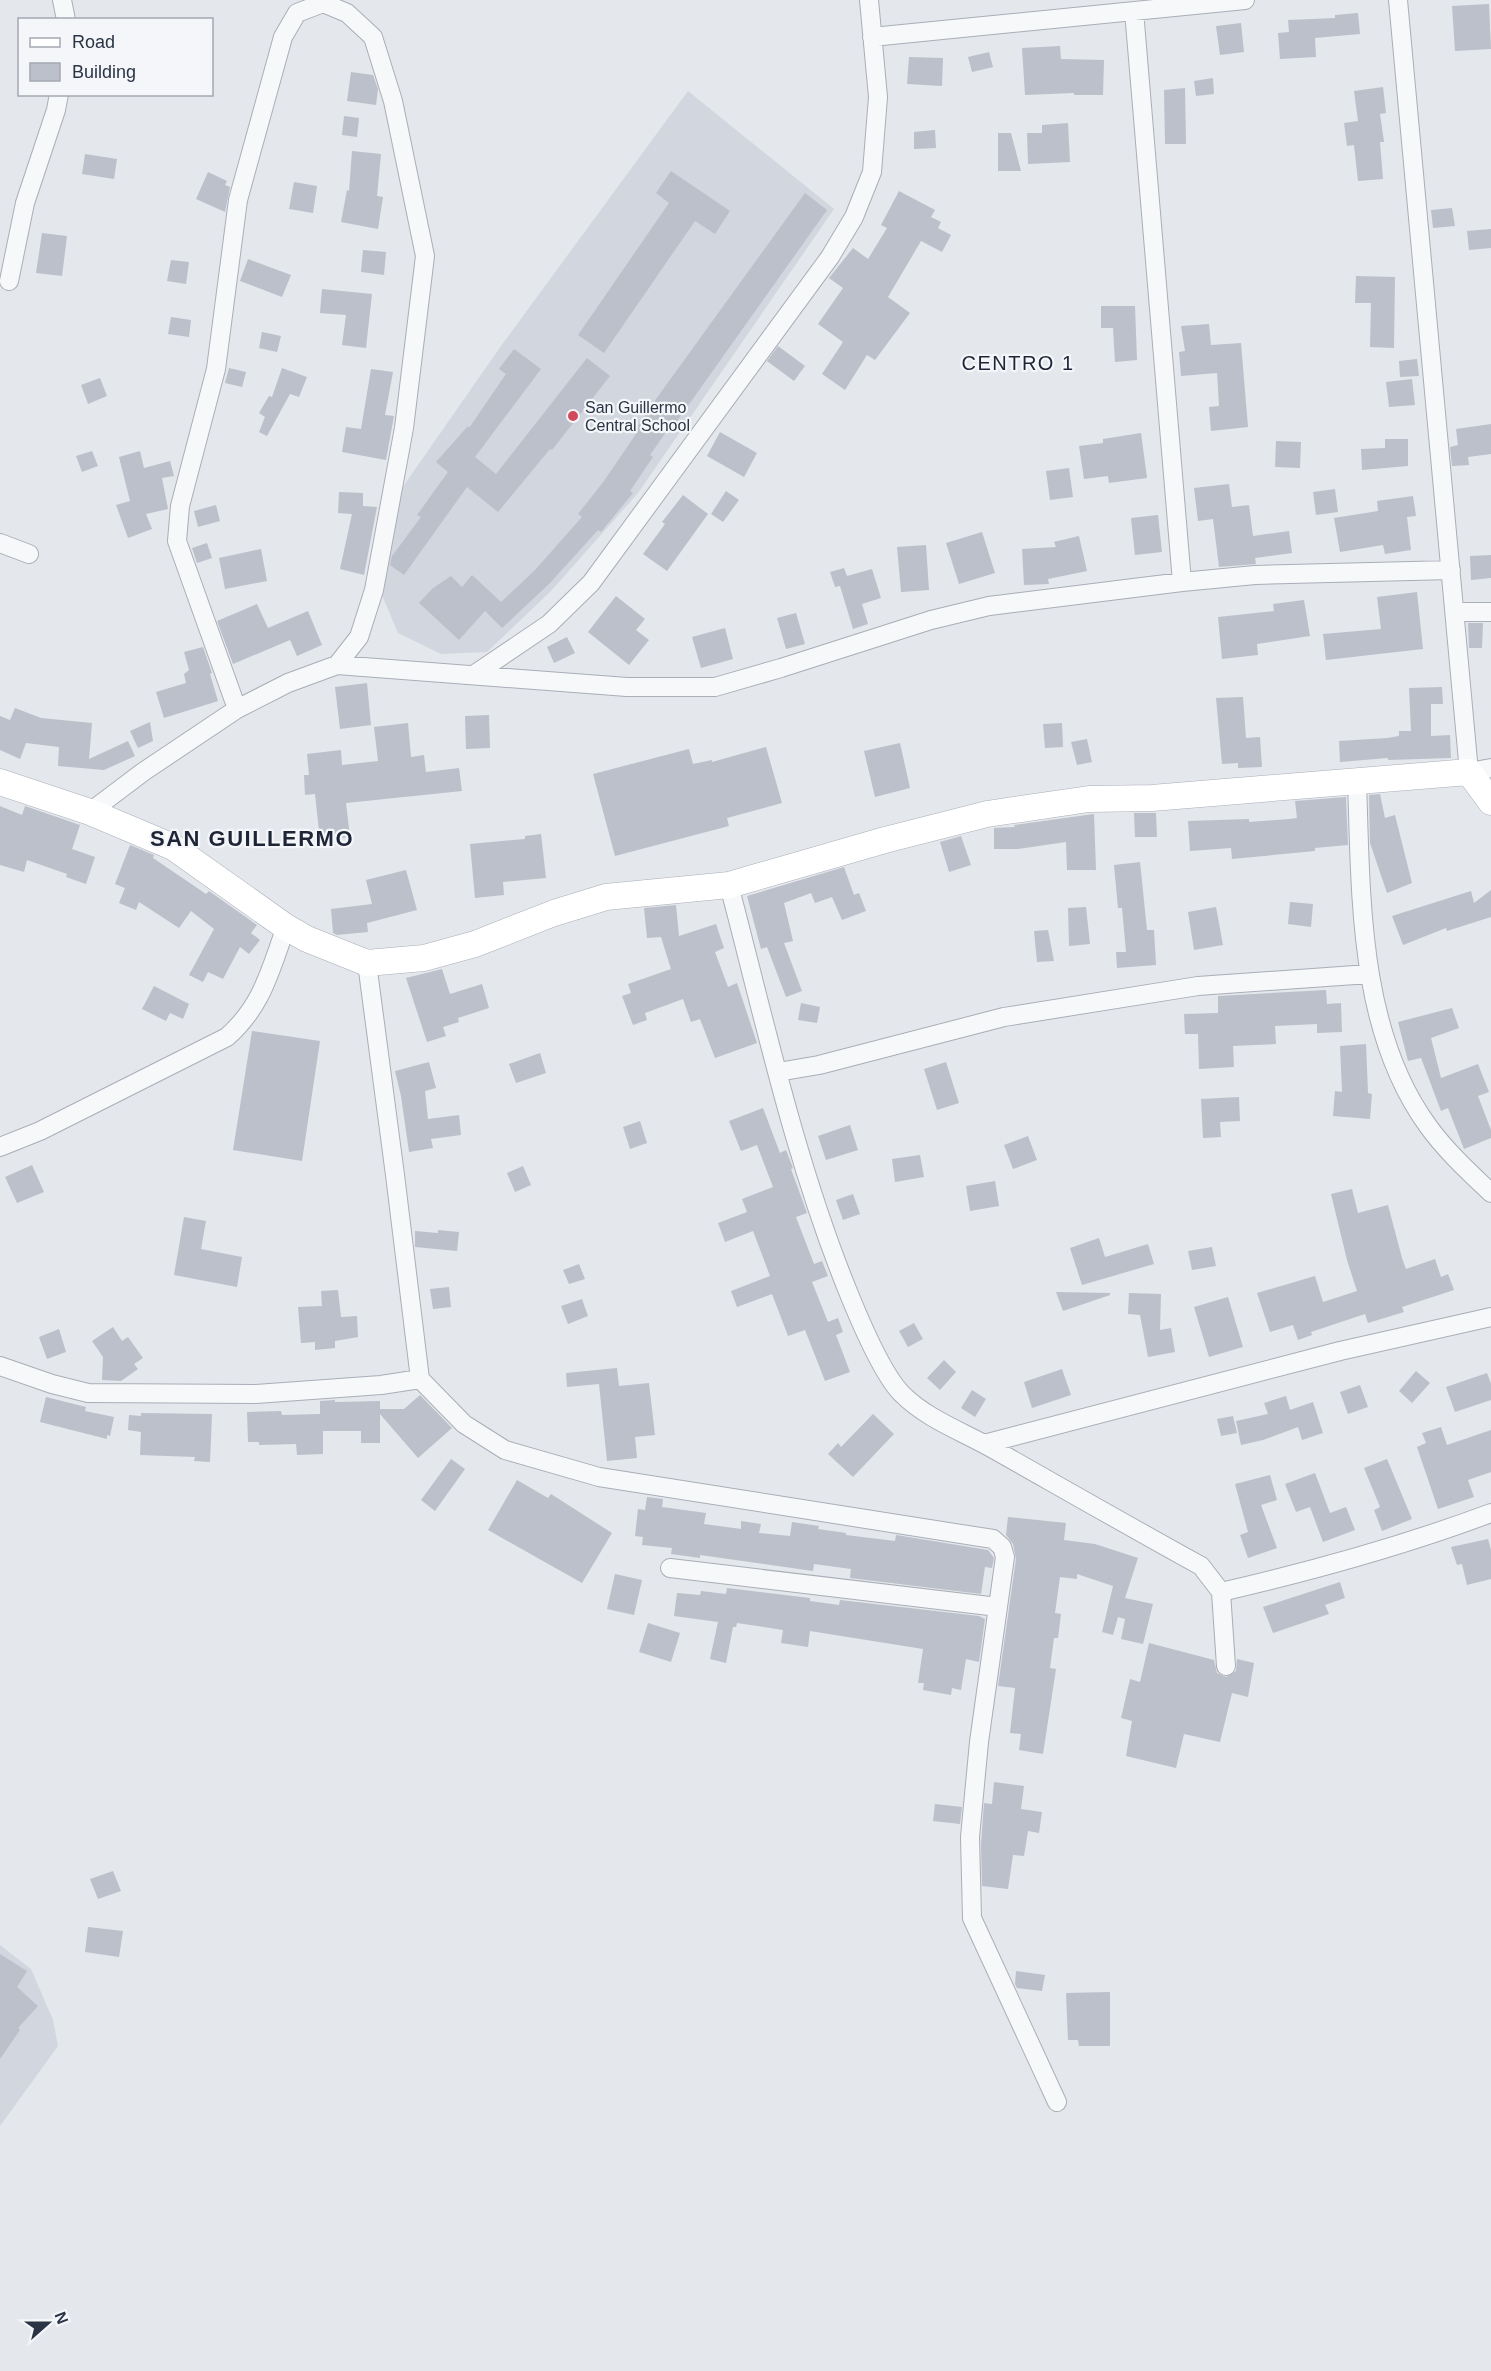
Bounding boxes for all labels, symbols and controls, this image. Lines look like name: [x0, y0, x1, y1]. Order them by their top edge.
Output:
legend: [18, 18, 213, 96]
text: Road: [72, 32, 115, 52]
text: Building: [72, 62, 136, 82]
district label: CENTRO 1: [961, 352, 1075, 374]
place label: San Guillermo Central School: [585, 399, 690, 434]
marker: San Guillermo Central School: [566, 409, 580, 423]
district label: SAN GUILLERMO: [150, 826, 354, 851]
north arrow: [18, 2293, 78, 2353]
text: N: [52, 2309, 72, 2326]

